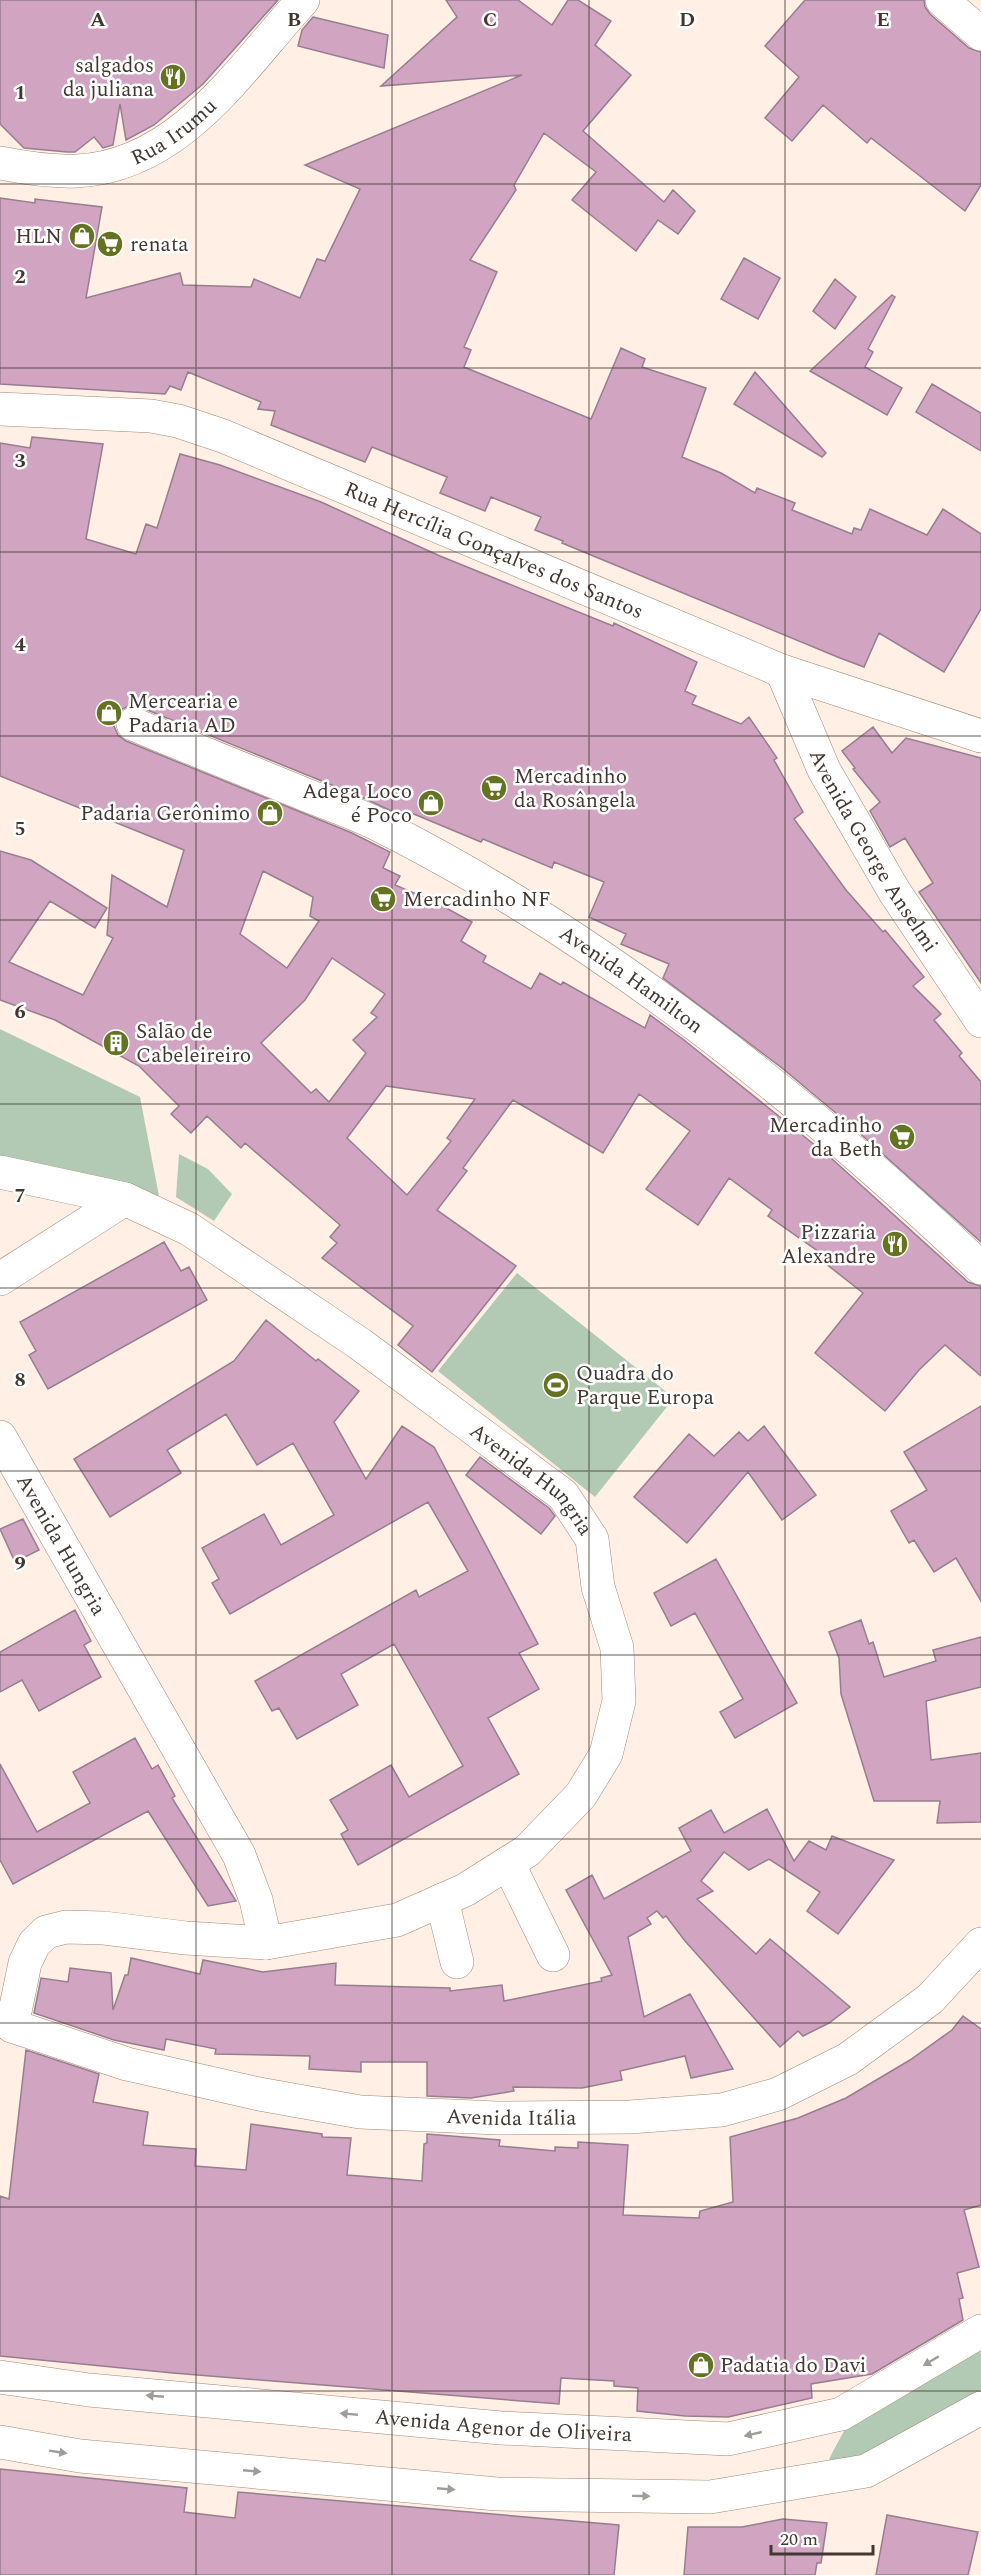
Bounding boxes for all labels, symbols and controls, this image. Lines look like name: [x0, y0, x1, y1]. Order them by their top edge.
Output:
text: A: [90, 5, 106, 35]
text: B: [287, 5, 301, 35]
text: C: [483, 5, 497, 35]
text: D: [679, 5, 695, 35]
text: E: [876, 5, 890, 35]
place label: salgados da juliana: [63, 50, 155, 106]
restaurant icon: salgados da juliana: [158, 62, 188, 92]
text: 1: [14, 78, 26, 108]
street label: Rua Irumu: [126, 91, 225, 174]
place label: HLN: [15, 221, 62, 253]
shop icon: HLN: [67, 221, 97, 251]
supermarket icon: renata: [95, 229, 125, 259]
place label: renata: [130, 229, 189, 261]
text: 2: [14, 262, 26, 292]
text: 3: [14, 446, 26, 476]
street label: Rua Hercília Gonçalves dos Santos: [339, 474, 648, 628]
text: 4: [14, 630, 26, 660]
place label: Mercearia e Padaria AD: [128, 686, 238, 742]
shop icon: Mercearia e Padaria AD: [94, 698, 124, 728]
street label: Avenida George Anselmi: [800, 744, 946, 959]
place label: Mercadinho da Rosângela: [514, 761, 637, 817]
supermarket icon: Mercadinho da Rosângela: [479, 773, 509, 803]
place label: Adega Loco é Poco: [302, 776, 412, 832]
shop icon: Adega Loco é Poco: [416, 788, 446, 818]
place label: Padaria Gerônimo: [80, 798, 250, 830]
shop icon: Padaria Gerônimo: [255, 798, 285, 828]
text: 5: [14, 814, 26, 844]
supermarket icon: Mercadinho NF: [368, 884, 398, 914]
place label: Mercadinho NF: [403, 884, 551, 916]
street label: Avenida Hamilton: [552, 918, 710, 1042]
text: 6: [14, 997, 26, 1027]
place label: Salão de Cabeleireiro: [136, 1016, 251, 1072]
building icon: Salão de Cabeleireiro: [101, 1028, 131, 1058]
place label: Mercadinho da Beth: [769, 1110, 882, 1166]
supermarket icon: Mercadinho da Beth: [887, 1122, 917, 1152]
text: 7: [14, 1181, 26, 1211]
place label: Pizzaria Alexandre: [781, 1217, 877, 1273]
restaurant icon: Pizzaria Alexandre: [880, 1229, 910, 1259]
place label: Quadra do Parque Europa: [576, 1358, 715, 1414]
text: 8: [14, 1365, 26, 1395]
sports icon: Quadra do Parque Europa: [541, 1370, 571, 1400]
street label: Avenida Hungria: [462, 1416, 601, 1543]
street label: Avenida Hungria: [7, 1468, 114, 1623]
text: 9: [14, 1549, 26, 1579]
street label: Avenida Itália: [446, 2101, 577, 2135]
shop icon: Padatia do Davi: [686, 2350, 716, 2380]
place label: Padatia do Davi: [720, 2350, 866, 2382]
one-way arrow: [923, 2356, 939, 2367]
one-way arrow: [145, 2391, 164, 2401]
street label: Avenida Agenor de Oliveira: [373, 2401, 633, 2451]
one-way arrow: [340, 2409, 359, 2419]
one-way arrow: [743, 2429, 762, 2439]
one-way arrow: [48, 2448, 67, 2457]
one-way arrow: [242, 2466, 261, 2476]
one-way arrow: [436, 2484, 455, 2494]
one-way arrow: [631, 2491, 650, 2501]
scale bar: [771, 2518, 873, 2556]
text: 20 m: [780, 2526, 818, 2553]

